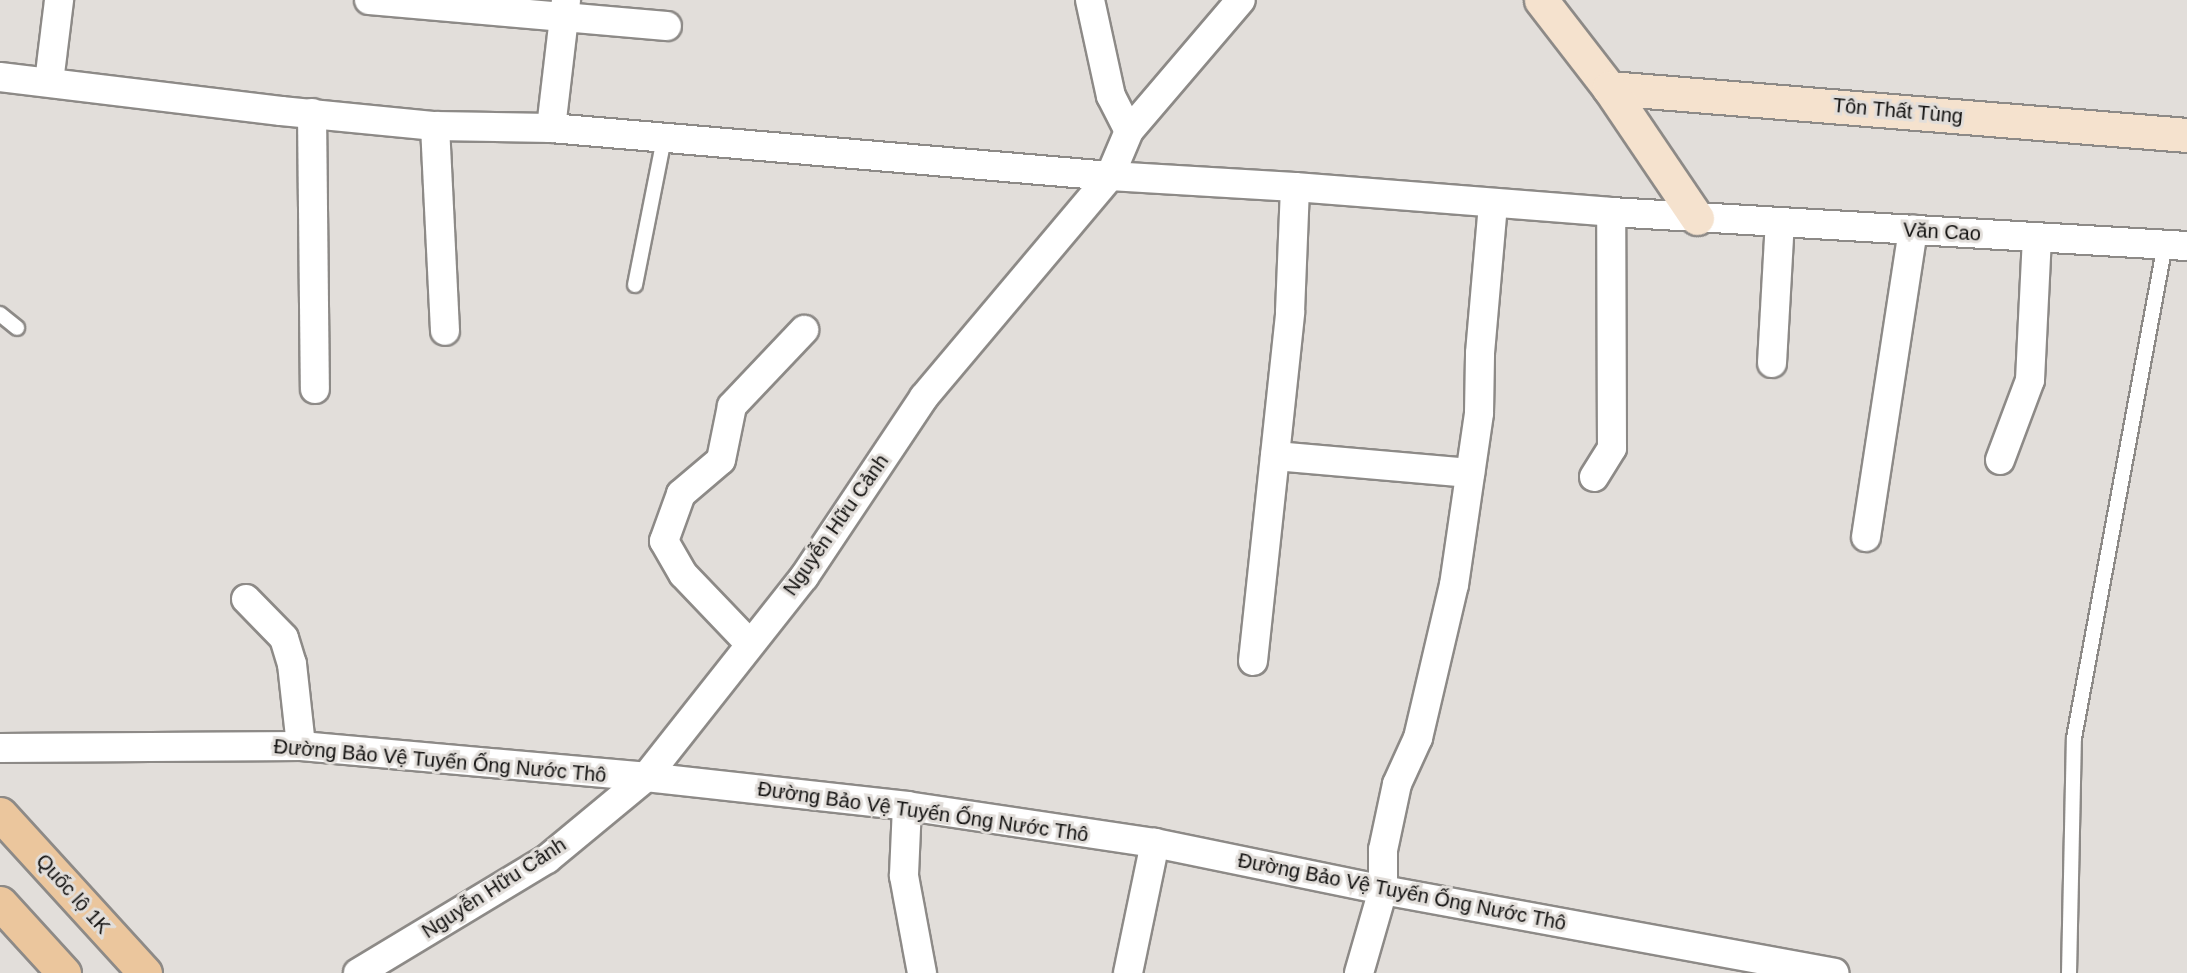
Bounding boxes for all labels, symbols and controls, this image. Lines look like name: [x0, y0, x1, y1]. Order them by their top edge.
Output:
street label: Tôn Thất Tùng: [1832, 93, 1964, 129]
street label: Văn Cao: [1903, 218, 1981, 246]
street label: Nguyễn Hữu Cảnh: [778, 450, 894, 600]
street label: Đường Bảo Vệ Tuyến Ống Nước Thô: [272, 734, 608, 788]
street label: Đường Bảo Vệ Tuyến Ống Nước Thô: [756, 777, 1090, 847]
street label: Nguyễn Hữu Cảnh: [418, 833, 570, 943]
street label: Đường Bảo Vệ Tuyến Ống Nước Thô: [1235, 848, 1569, 936]
street label: Quốc lộ 1K: [31, 849, 115, 939]

